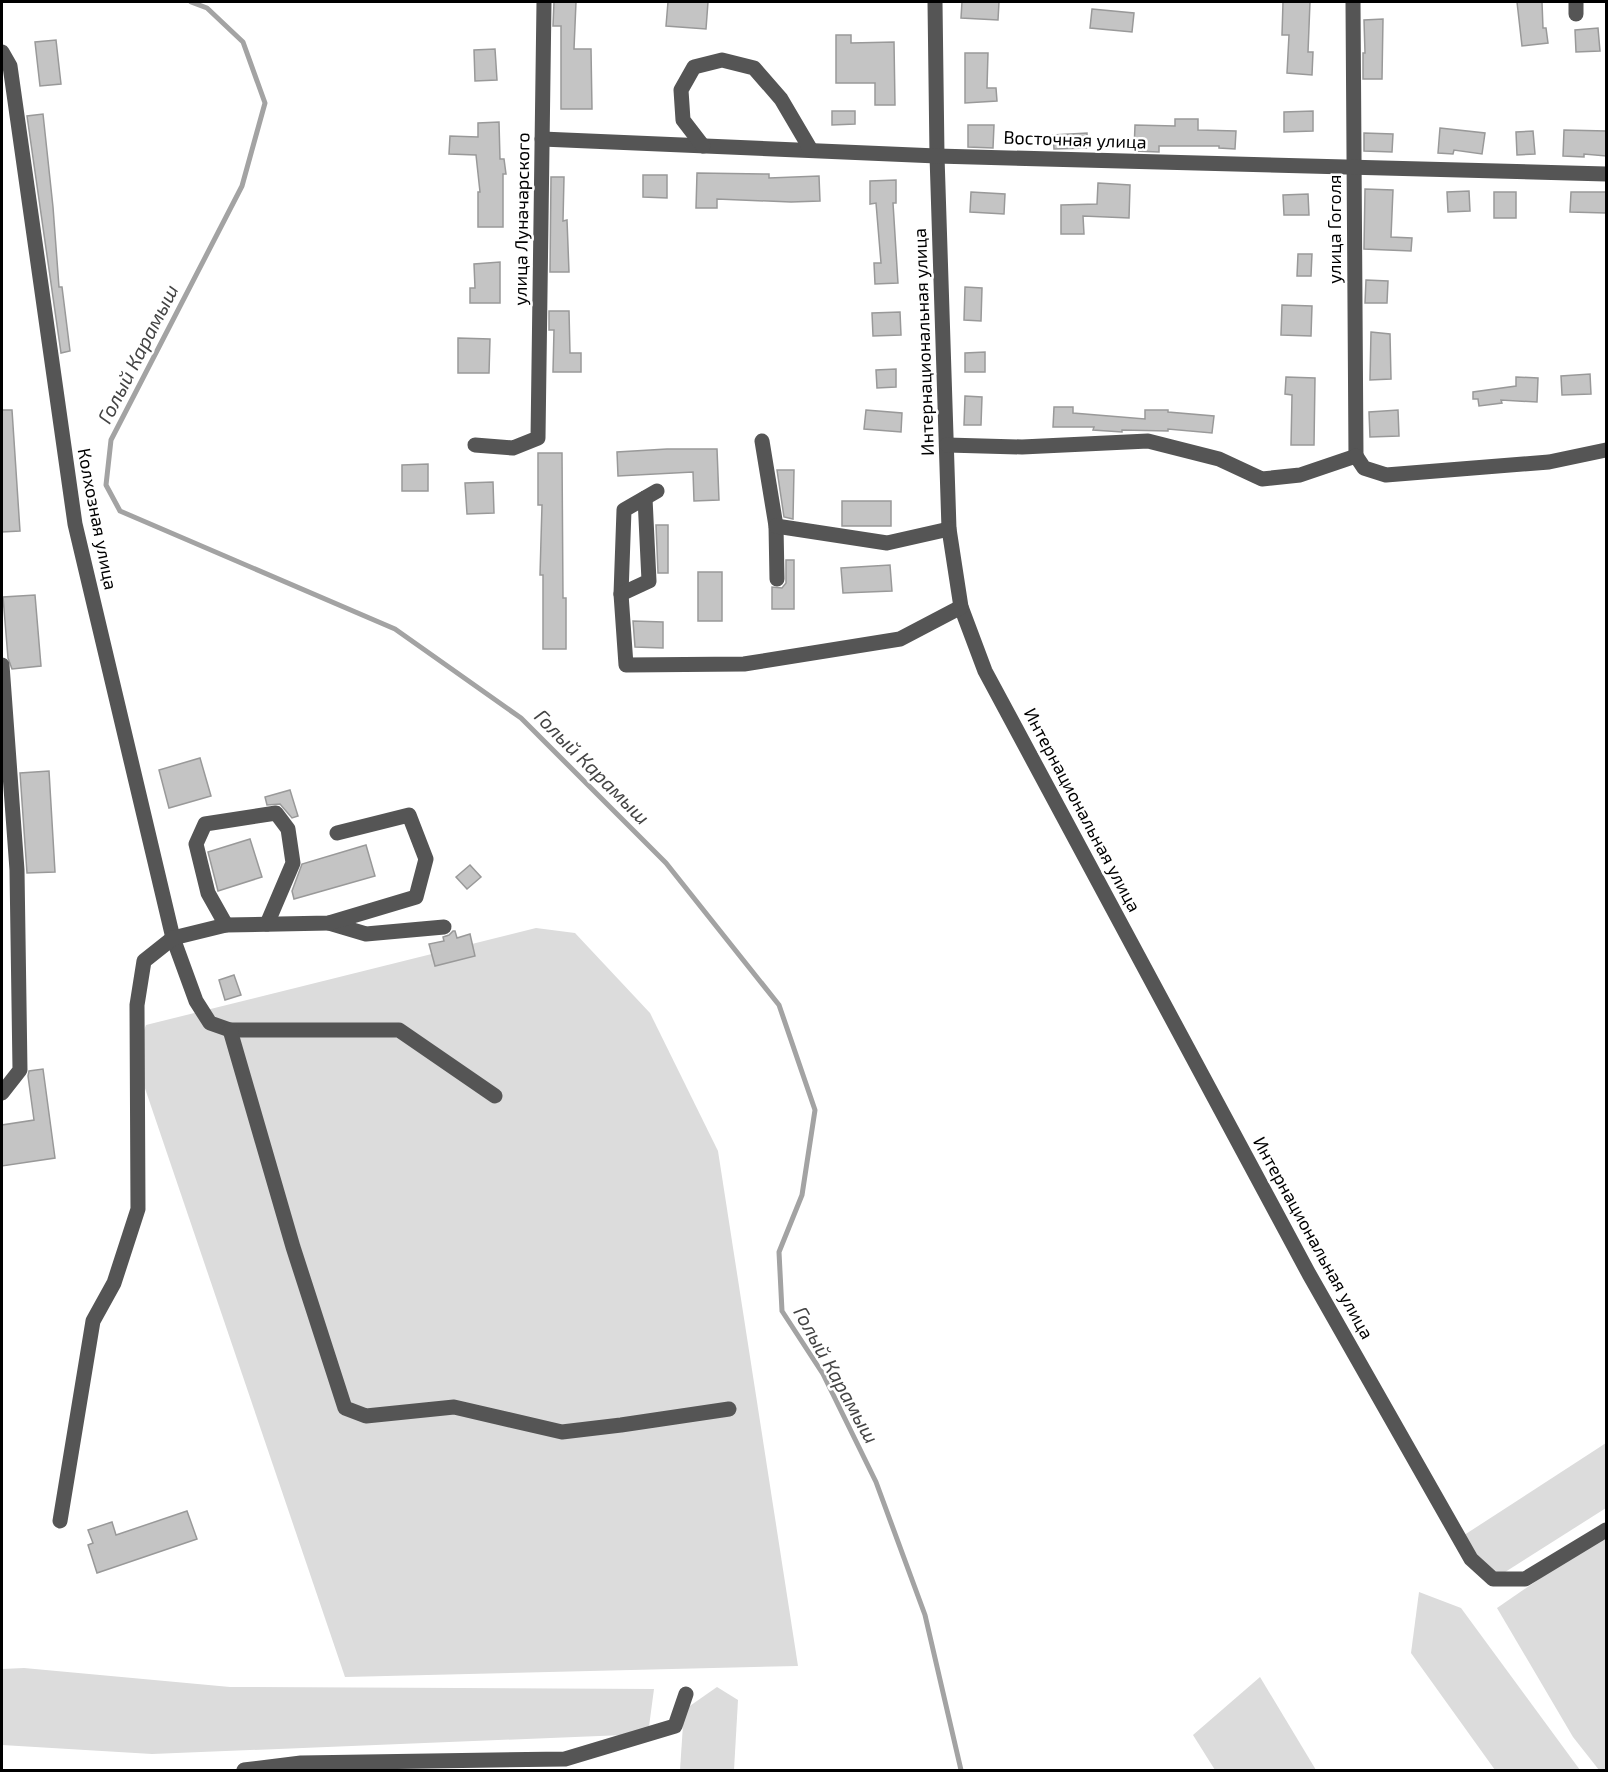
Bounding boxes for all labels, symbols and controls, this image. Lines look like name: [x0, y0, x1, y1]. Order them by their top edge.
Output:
street label: Восточная улица: [1003, 126, 1147, 152]
street label: улица Луначарского: [508, 132, 534, 306]
street label: улица Гоголя: [1323, 174, 1345, 284]
street label: Интернациональная улица: [908, 228, 938, 456]
water label: Голый Карамыш: [92, 280, 183, 427]
street label: Колхозная улица: [73, 446, 123, 592]
water label: Голый Карамыш: [530, 704, 655, 829]
street label: Интернациональная улица: [1020, 704, 1146, 915]
street label: Интернациональная улица: [1249, 1132, 1379, 1343]
water label: Голый Карамыш: [789, 1302, 884, 1447]

